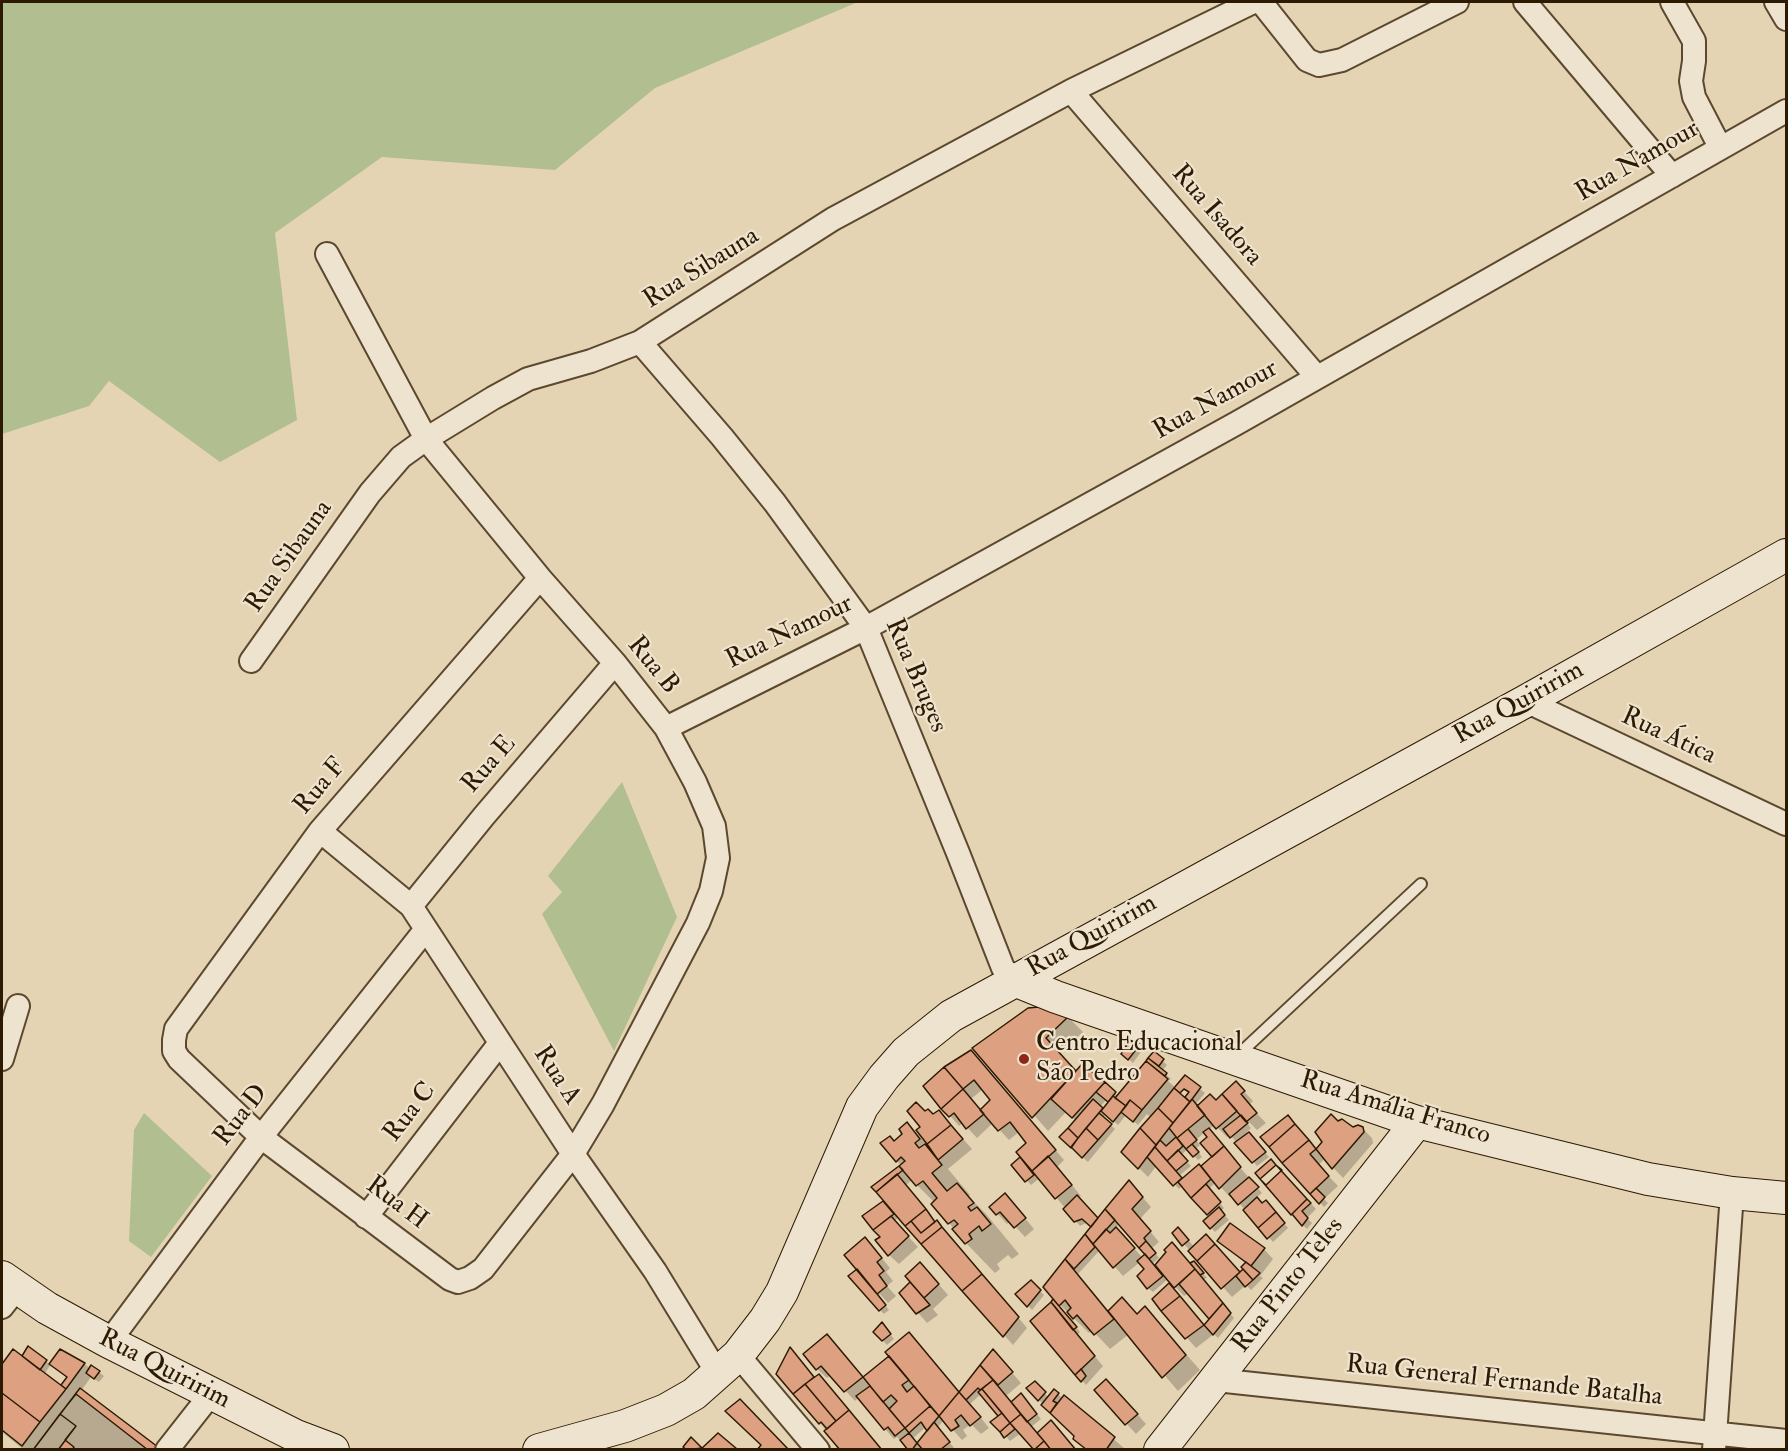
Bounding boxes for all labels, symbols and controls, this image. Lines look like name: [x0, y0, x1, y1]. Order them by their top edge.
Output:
street label: Rua Namour: [1571, 114, 1705, 210]
street label: Rua Isadora: [1164, 159, 1268, 273]
street label: Rua Sibauna: [639, 221, 765, 317]
street label: Rua Namour: [1149, 354, 1283, 448]
street label: Rua Sibauna: [240, 495, 340, 619]
street label: Rua Namour: [722, 589, 858, 677]
street label: Rua Bruges: [877, 614, 953, 738]
street label: Rua B: [619, 631, 685, 701]
street label: Rua Quiririm: [1449, 656, 1589, 752]
street label: Rua Ática: [1616, 702, 1720, 772]
street label: Rua E: [456, 730, 524, 800]
street label: Rua F: [288, 752, 354, 822]
street label: Rua Quiririm: [1022, 889, 1162, 985]
place label: Centro Educacional São Pedro: [1036, 1028, 1242, 1090]
street label: Rua A: [525, 1040, 587, 1112]
marker: Centro Educacional São Pedro: [1017, 1052, 1031, 1066]
street label: Rua Amália Franco: [1296, 1065, 1494, 1153]
street label: Rua C: [378, 1077, 444, 1149]
street label: Rua D: [208, 1079, 276, 1153]
street label: Rua H: [359, 1171, 433, 1237]
street label: Rua Pinto Teles: [1227, 1212, 1351, 1360]
street label: Rua Quiririm: [93, 1323, 235, 1417]
street label: Rua General Fernande Batalha: [1344, 1350, 1664, 1414]

